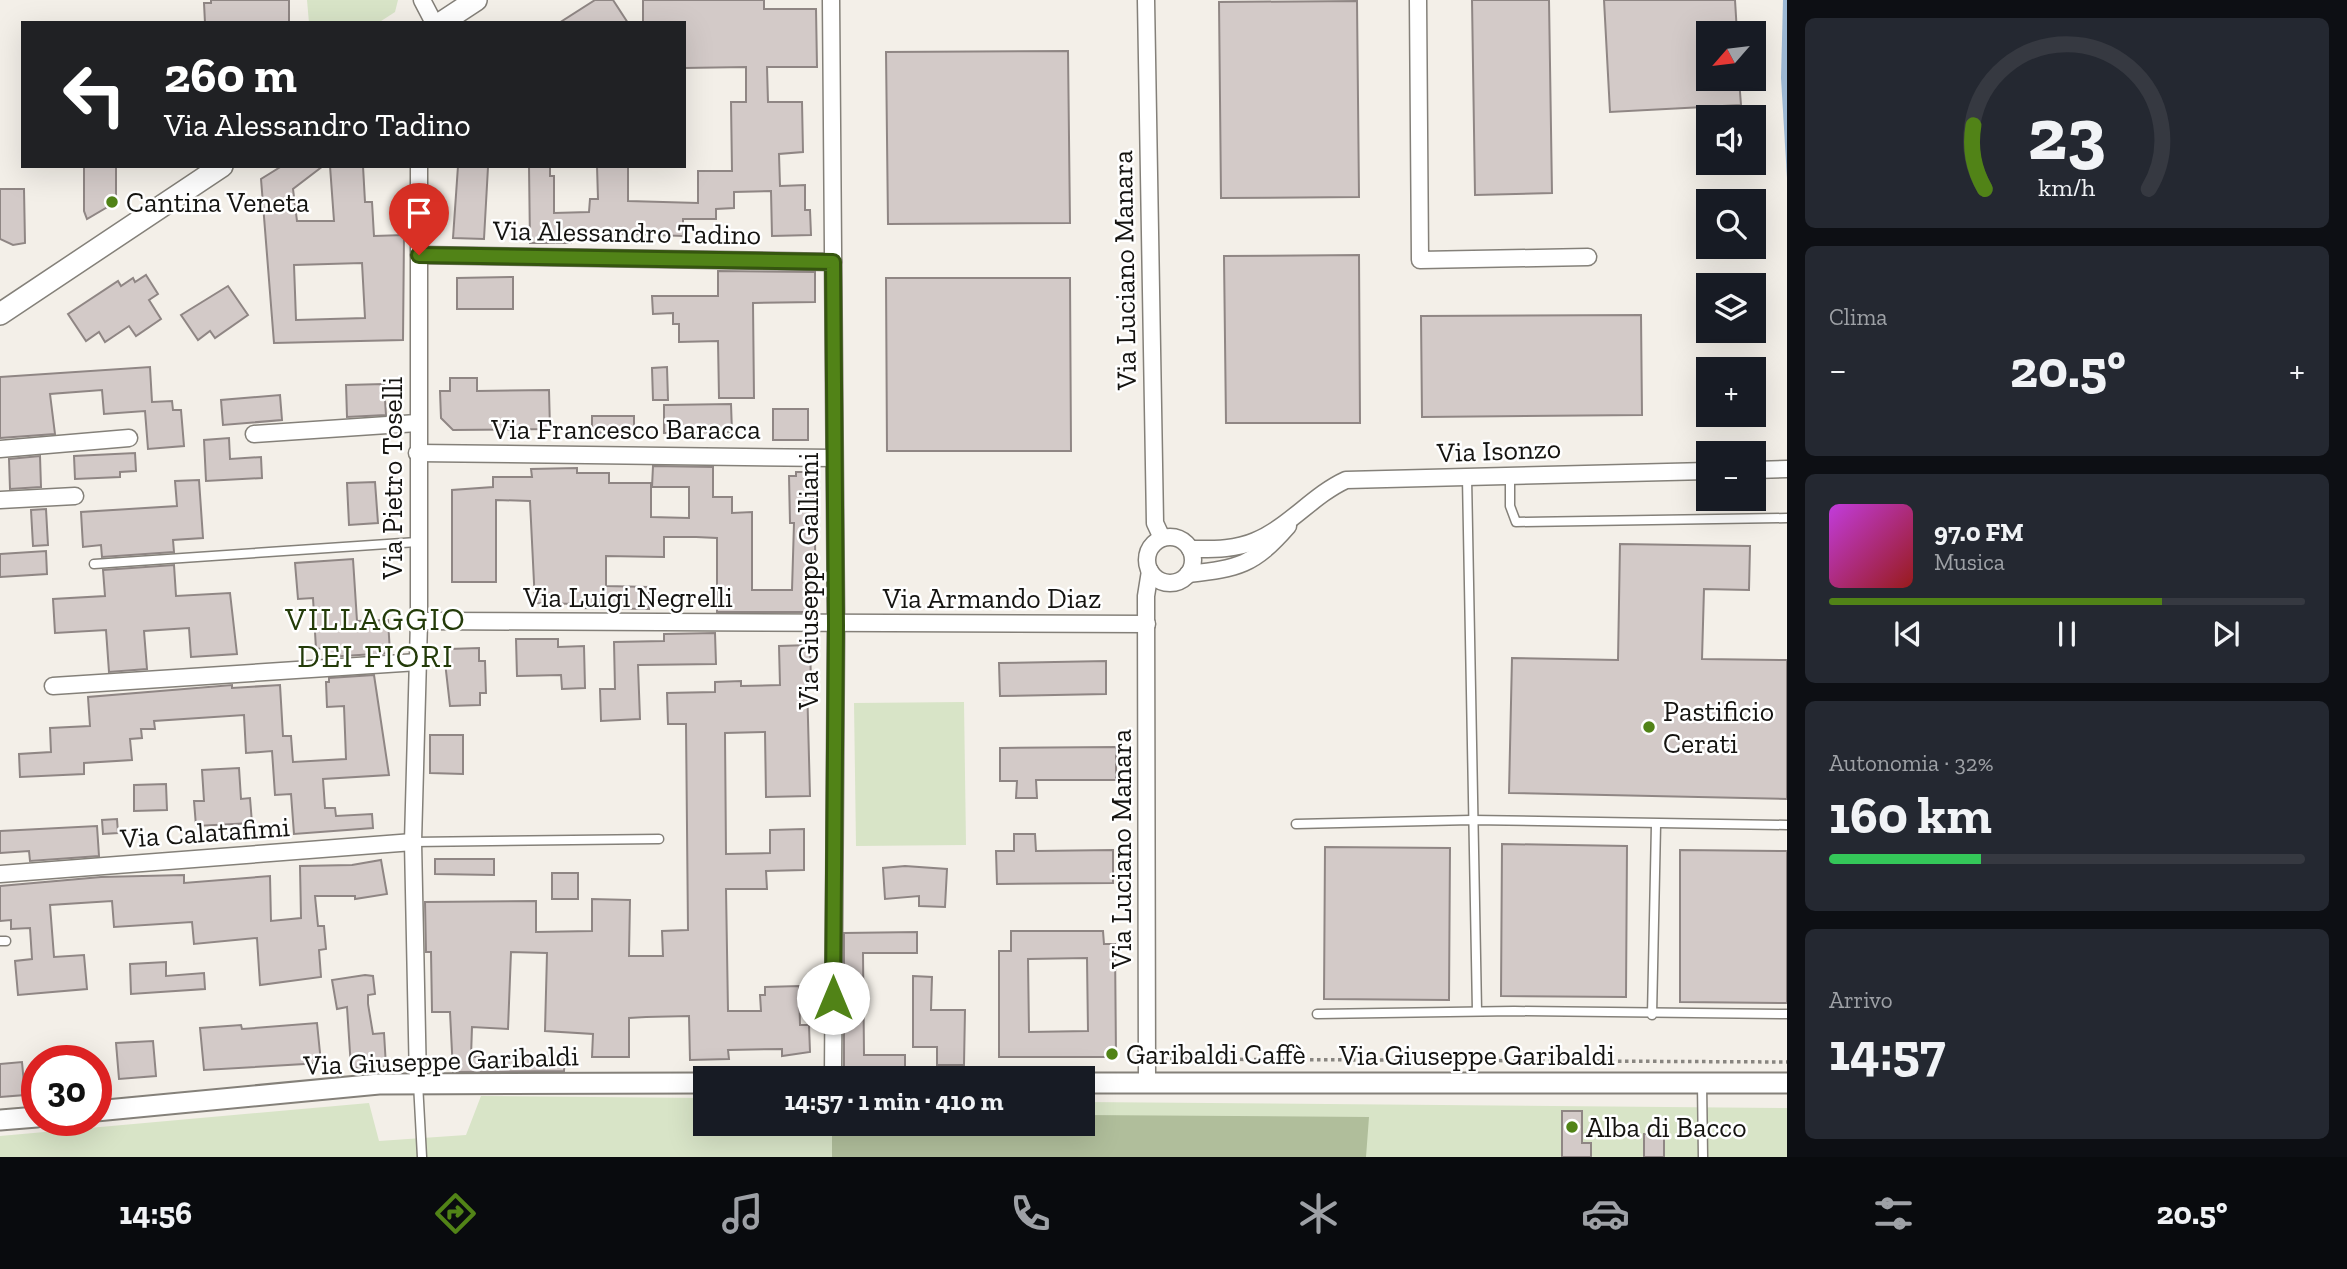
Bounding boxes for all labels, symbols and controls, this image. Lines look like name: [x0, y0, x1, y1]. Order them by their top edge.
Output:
north arrow: [1696, 21, 1766, 91]
map controls: [1696, 21, 1766, 511]
text: 260 m: [164, 46, 297, 105]
icon: left: [49, 49, 140, 140]
text: 23: [2028, 90, 2106, 178]
button: sound: [1696, 105, 1766, 175]
text: Via Alessandro Tadino: [164, 106, 471, 144]
street label: Via Luciano Manara: [1106, 149, 1143, 391]
text: km/h: [2038, 172, 2096, 202]
pin: [389, 183, 449, 255]
place label: Cantina Veneta: [126, 186, 310, 219]
button: search: [1696, 189, 1766, 259]
marker: Cantina Veneta: [104, 194, 120, 210]
icon: arrive: [400, 194, 438, 232]
street label: Via Alessandro Tadino: [492, 214, 761, 251]
button: layers: [1696, 273, 1766, 343]
text: Clima: [1829, 303, 1887, 331]
text: 20.5°: [2010, 338, 2126, 400]
text: −: [1829, 347, 1847, 393]
text: +: [2289, 347, 2305, 393]
button: +: [1696, 357, 1766, 427]
street label: Via Pietro Toselli: [376, 376, 409, 580]
street label: Via Francesco Baracca: [490, 413, 761, 446]
street label: Via Isonzo: [1435, 432, 1562, 469]
button: −: [1696, 441, 1766, 511]
street label: Via Giuseppe Galliani: [792, 452, 825, 710]
text: 97.0 FM: [1934, 516, 2024, 548]
text: Musica: [1934, 548, 2005, 576]
street label: Via Luigi Negrelli: [522, 581, 733, 614]
street label: Via Armando Diaz: [882, 582, 1101, 615]
district label: VILLAGGIO DEI FIORI: [284, 600, 467, 675]
icon: previous: [1889, 615, 1927, 653]
icon: pause: [2048, 615, 2086, 653]
icon: next: [2207, 615, 2245, 653]
place label: Pastificio Cerati: [1663, 695, 1774, 760]
marker: Pastificio Cerati: [1641, 719, 1657, 735]
street label: Via Luciano Manara: [1105, 729, 1138, 970]
text: Autonomia · 32%: [1829, 749, 1994, 777]
text: 160 km: [1829, 784, 1992, 846]
street label: Via Calatafimi: [118, 810, 291, 855]
position arrow: [796, 961, 870, 1035]
text: Arrivo: [1829, 986, 1892, 1014]
text: 14:57: [1829, 1021, 1945, 1083]
place label: Garibaldi Caffè: [1126, 1038, 1306, 1071]
street label: Via Giuseppe Garibaldi: [302, 1039, 579, 1082]
street label: Via Giuseppe Garibaldi: [1338, 1039, 1615, 1072]
speed limit sign: 30: [21, 1045, 112, 1136]
marker: Garibaldi Caffè: [1104, 1046, 1120, 1062]
text: 14:57 · 1 min · 410 m: [785, 1085, 1003, 1117]
place label: Alba di Bacco: [1586, 1111, 1747, 1144]
marker: Alba di Bacco: [1564, 1119, 1580, 1135]
icon: directions: [431, 1189, 480, 1238]
icon: music: [718, 1189, 767, 1238]
icon: phone: [1006, 1189, 1055, 1238]
icon: climate: [1294, 1189, 1343, 1238]
icon: car: [1581, 1189, 1630, 1238]
icon: filters: [1869, 1189, 1918, 1238]
text: 14:56: [119, 1194, 192, 1232]
text: 20.5°: [2156, 1194, 2228, 1232]

